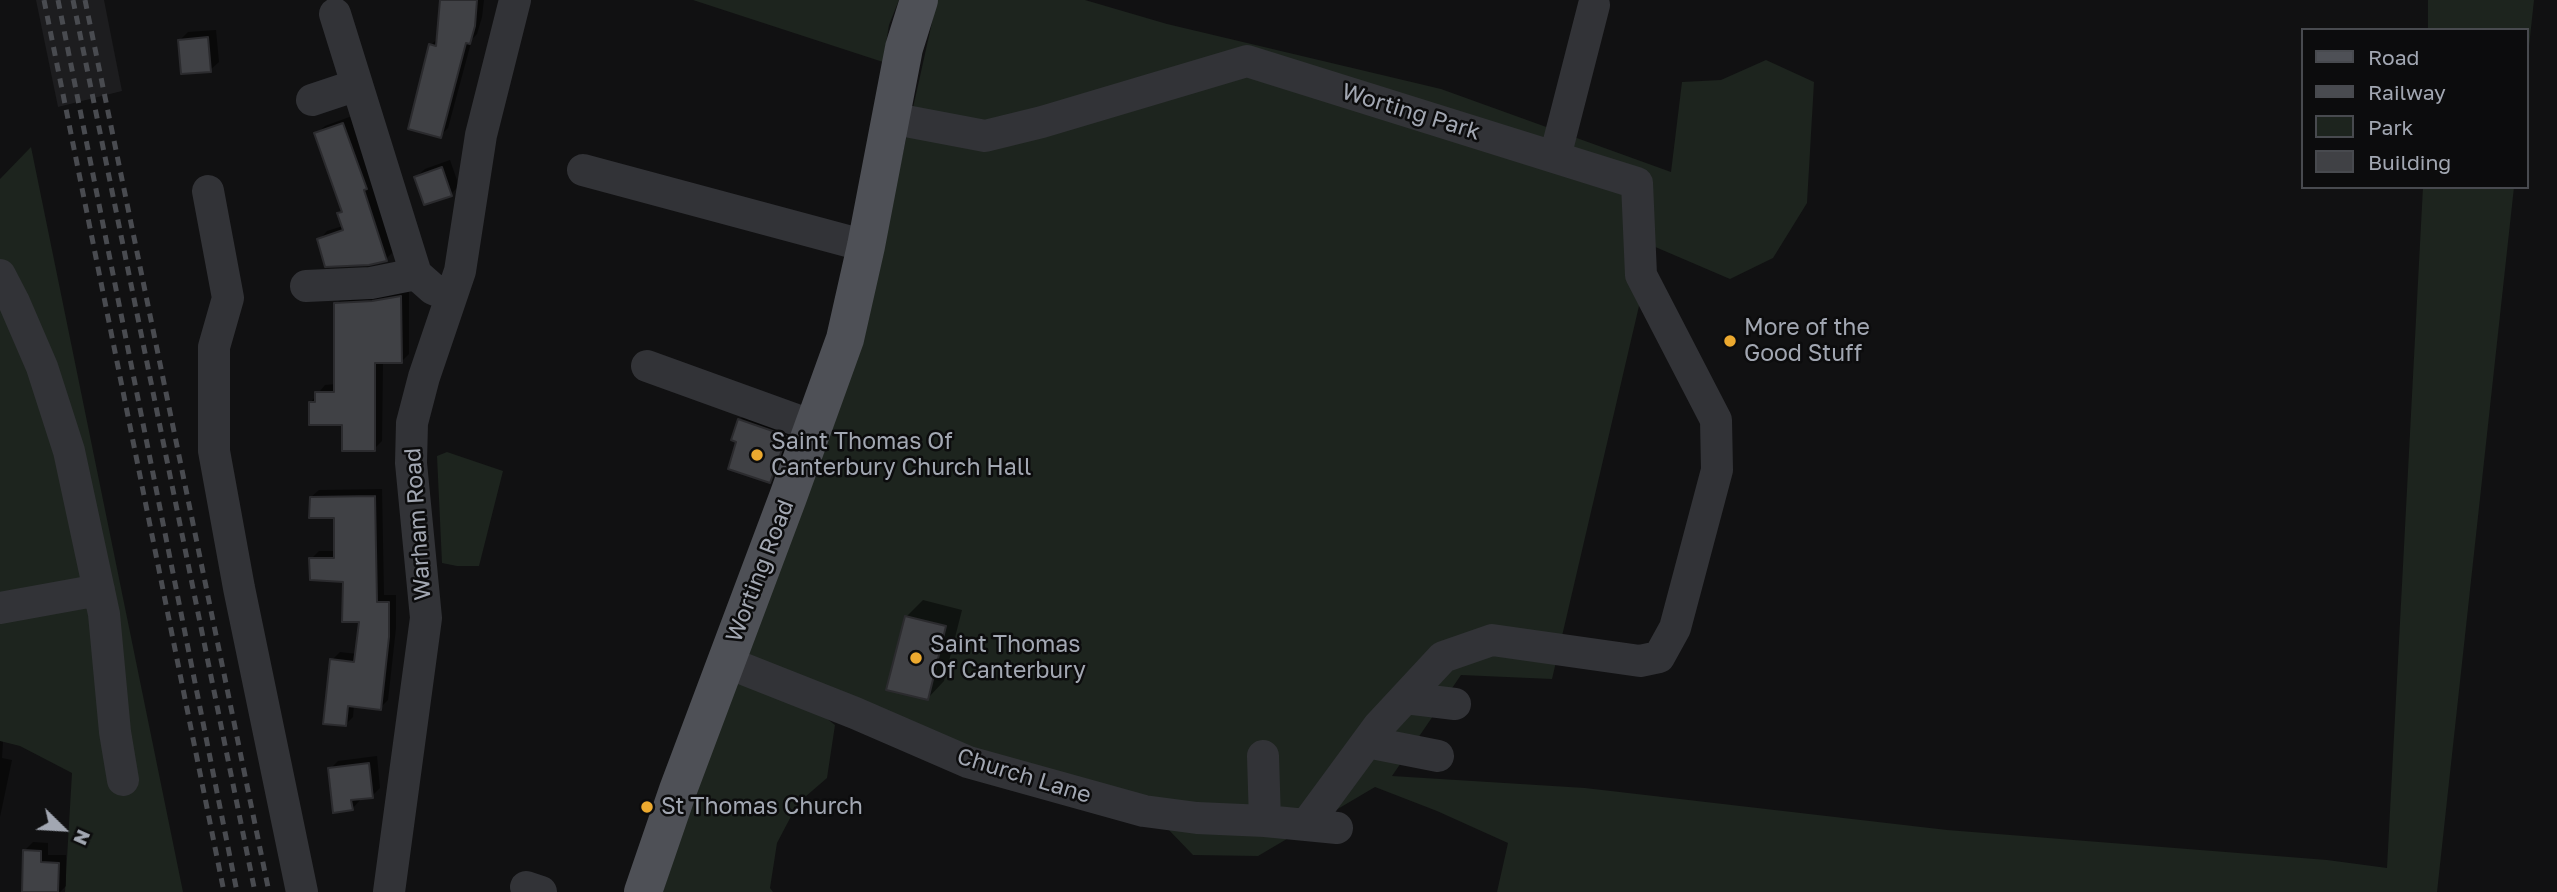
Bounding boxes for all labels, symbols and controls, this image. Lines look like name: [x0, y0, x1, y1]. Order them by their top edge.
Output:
legend: [2302, 28, 2529, 189]
text: Road: [2368, 44, 2419, 70]
street label: Worting Park: [1338, 78, 1484, 146]
text: Railway: [2368, 79, 2446, 105]
text: Park: [2368, 114, 2413, 140]
text: Building: [2368, 149, 2451, 175]
place label: More of the Good Stuff: [1744, 314, 1870, 368]
marker: More of the Good Stuff: [1722, 333, 1738, 349]
place label: Saint Thomas Of Canterbury Church Hall: [771, 428, 1031, 482]
street label: Warham Road: [399, 447, 437, 601]
marker: Saint Thomas Of Canterbury Church Hall: [749, 447, 765, 463]
street label: Worting Road: [720, 496, 800, 646]
place label: Saint Thomas Of Canterbury: [930, 631, 1086, 685]
marker: Saint Thomas Of Canterbury: [908, 650, 924, 666]
street label: Church Lane: [954, 743, 1094, 809]
place label: St Thomas Church: [661, 793, 863, 821]
north arrow: [28, 794, 98, 864]
marker: St Thomas Church: [639, 799, 655, 815]
text: N: [69, 826, 96, 849]

